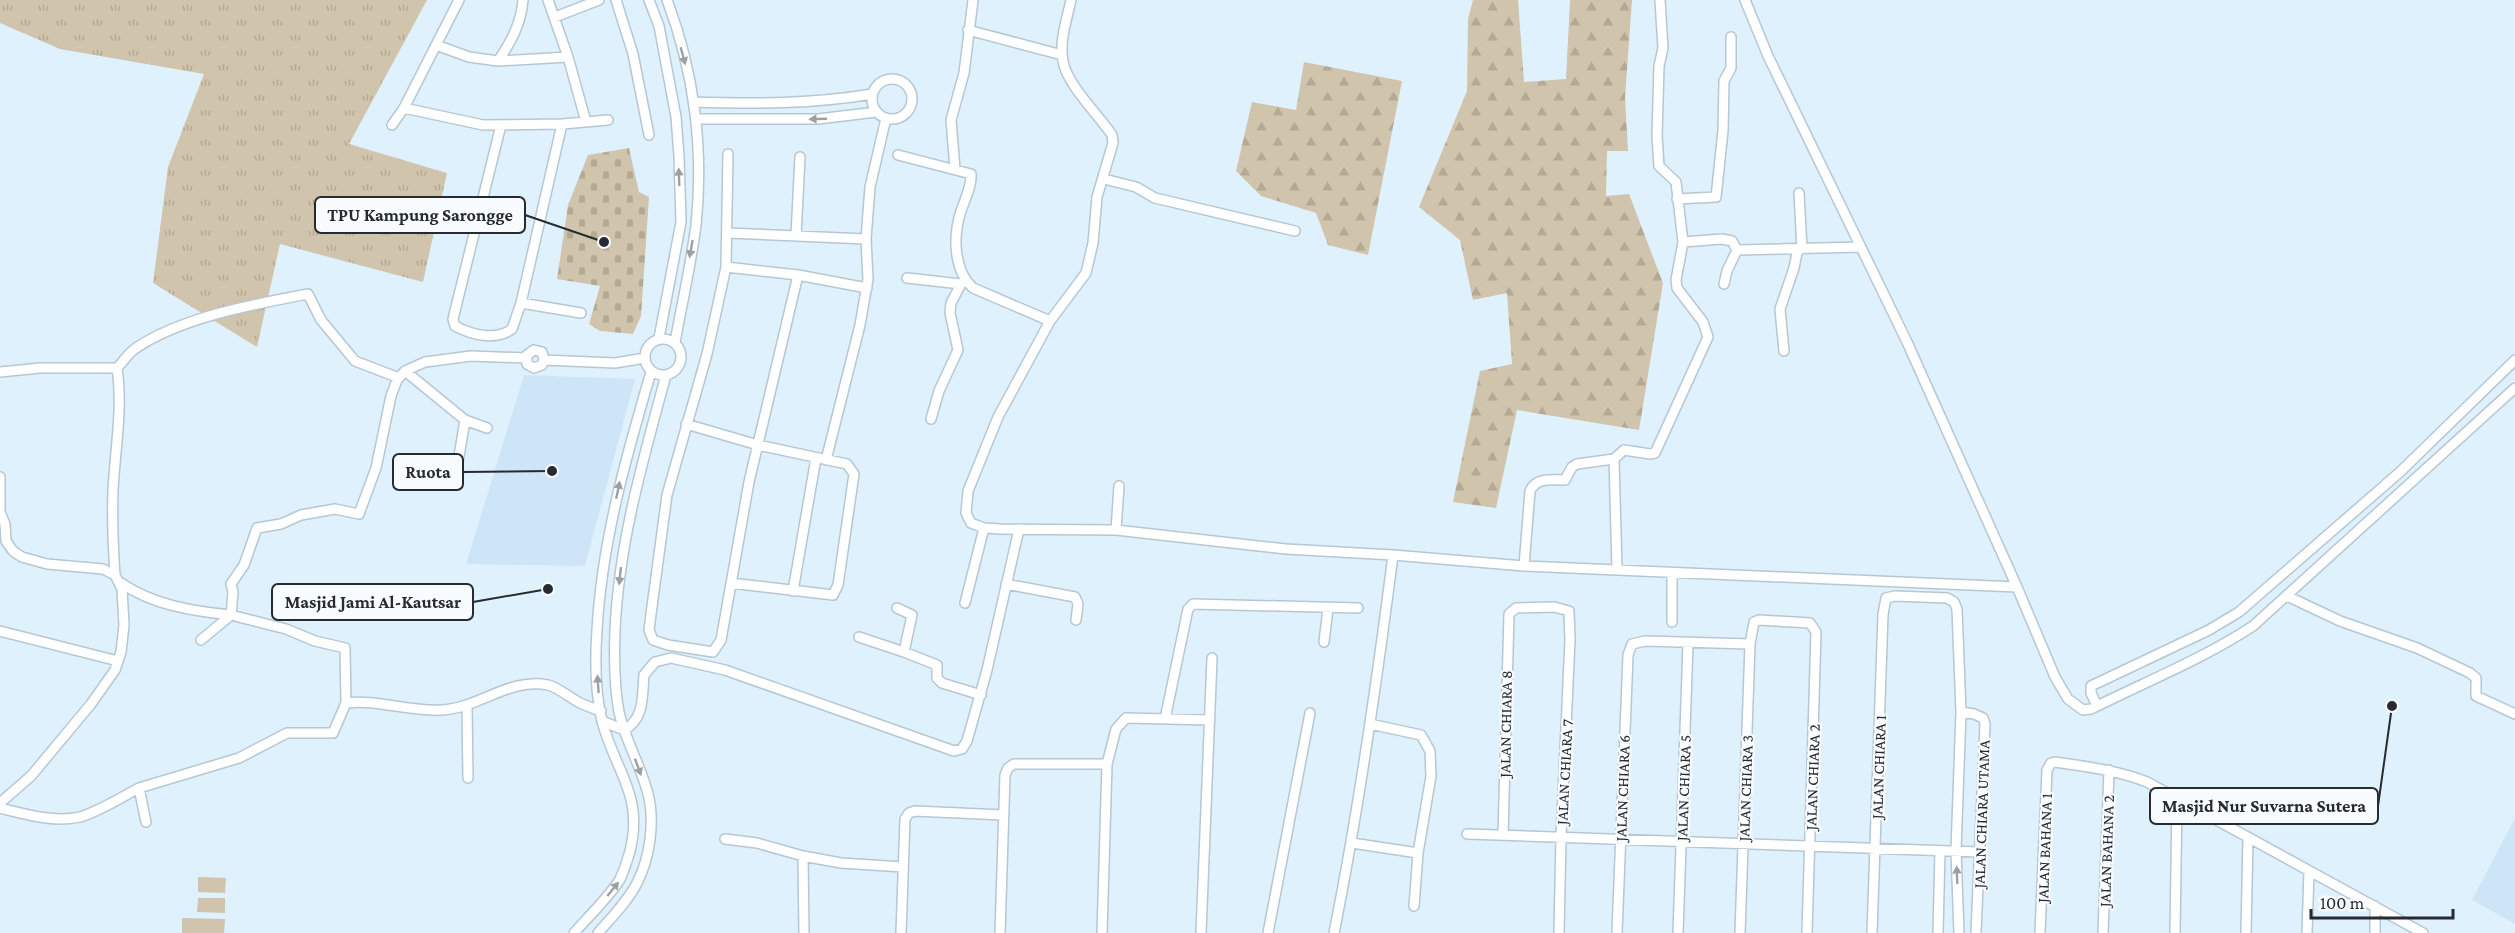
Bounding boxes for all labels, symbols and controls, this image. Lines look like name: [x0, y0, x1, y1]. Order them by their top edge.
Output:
one-way arrow: [679, 47, 689, 65]
one-way arrow: [809, 114, 828, 123]
one-way arrow: [675, 167, 684, 186]
callout: TPU Kampung Sarongge: [315, 197, 525, 233]
text: TPU Kampung Sarongge: [327, 205, 513, 225]
one-way arrow: [687, 240, 696, 259]
callout: Ruota: [393, 454, 463, 490]
text: Ruota: [405, 462, 451, 482]
one-way arrow: [613, 481, 623, 500]
one-way arrow: [615, 566, 625, 585]
callout: Masjid Jami Al-Kautsar: [272, 584, 473, 620]
text: Masjid Jami Al-Kautsar: [285, 592, 461, 613]
street label: JALAN CHIARA 8: [1496, 670, 1516, 780]
one-way arrow: [593, 674, 602, 693]
street label: JALAN CHIARA 1: [1868, 715, 1890, 821]
street label: JALAN CHIARA 7: [1553, 718, 1577, 828]
street label: JALAN CHIARA 2: [1802, 723, 1824, 833]
street label: JALAN CHIARA 6: [1612, 734, 1634, 844]
street label: JALAN CHIARA 5: [1673, 735, 1695, 844]
street label: JALAN CHIARA 3: [1735, 735, 1757, 844]
street label: JALAN CHIARA UTAMA: [1970, 738, 1994, 891]
one-way arrow: [633, 758, 643, 776]
callout: Masjid Nur Suvarna Sutera: [2150, 788, 2378, 824]
street label: JALAN BAHANA 1: [2034, 793, 2056, 905]
street label: JALAN BAHANA 2: [2096, 794, 2118, 909]
text: Masjid Nur Suvarna Sutera: [2162, 796, 2366, 817]
one-way arrow: [1953, 865, 1962, 884]
one-way arrow: [606, 881, 619, 897]
scale bar: [2311, 882, 2454, 920]
text: 100 m: [2320, 893, 2365, 913]

